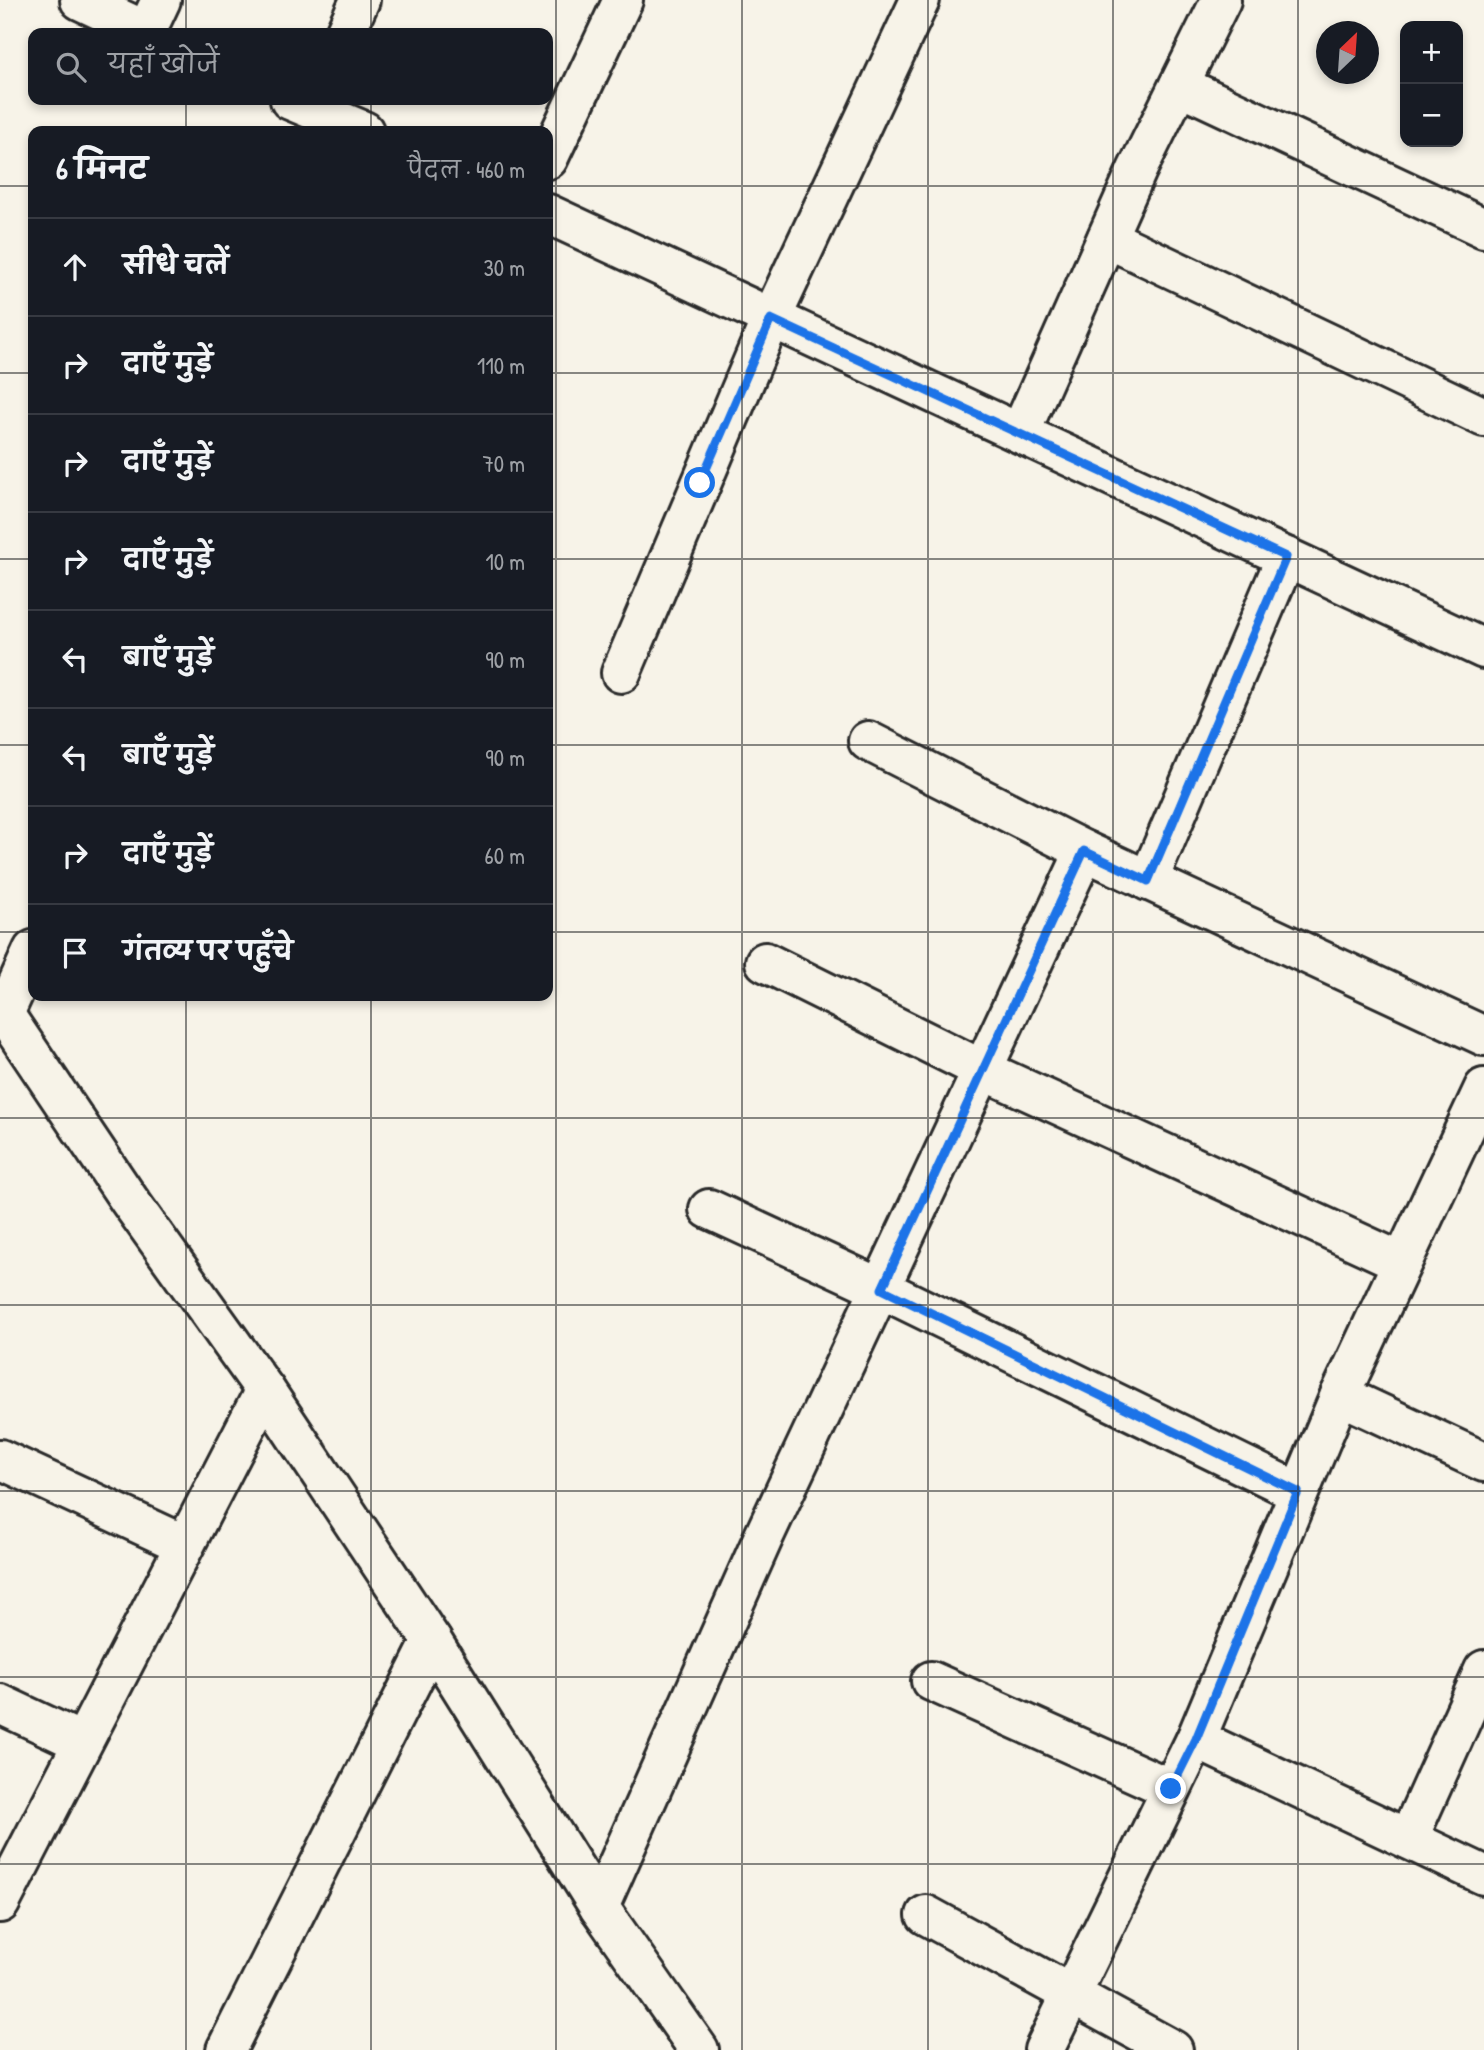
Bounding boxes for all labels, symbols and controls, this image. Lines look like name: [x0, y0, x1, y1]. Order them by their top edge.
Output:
north arrow: [1316, 21, 1379, 84]
map controls: [1400, 21, 1463, 147]
button: +: [1400, 21, 1463, 84]
search box: [28, 28, 553, 105]
text: यहाँ खोजें: [108, 46, 219, 81]
icon: search: [52, 48, 90, 86]
button: −: [1400, 84, 1463, 147]
text: 6 मिनट: [56, 148, 148, 188]
text: पैदल · 460 m: [408, 154, 525, 185]
text: सीधे चलें: [123, 247, 229, 282]
icon: ahead: [56, 248, 94, 286]
text: 30 m: [483, 252, 525, 283]
text: दाएँ मुड़ें: [123, 345, 213, 380]
icon: right: [56, 346, 94, 384]
text: 110 m: [477, 350, 525, 381]
text: दाएँ मुड़ें: [123, 443, 213, 478]
icon: right: [56, 444, 94, 482]
text: 70 m: [482, 448, 525, 479]
route start: [684, 467, 715, 498]
text: दाएँ मुड़ें: [123, 541, 213, 576]
icon: right: [56, 542, 94, 580]
text: 10 m: [485, 546, 525, 577]
text: बाएँ मुड़ें: [123, 639, 214, 674]
icon: left: [56, 640, 94, 678]
text: 90 m: [485, 644, 525, 675]
text: बाएँ मुड़ें: [123, 737, 214, 772]
icon: left: [56, 738, 94, 776]
text: 90 m: [485, 742, 525, 773]
text: दाएँ मुड़ें: [123, 835, 213, 870]
icon: right: [56, 836, 94, 874]
text: 60 m: [485, 840, 525, 871]
text: गंतव्य पर पहुँचे: [123, 933, 293, 968]
icon: arrive: [56, 934, 94, 972]
route end: [1155, 1773, 1186, 1804]

